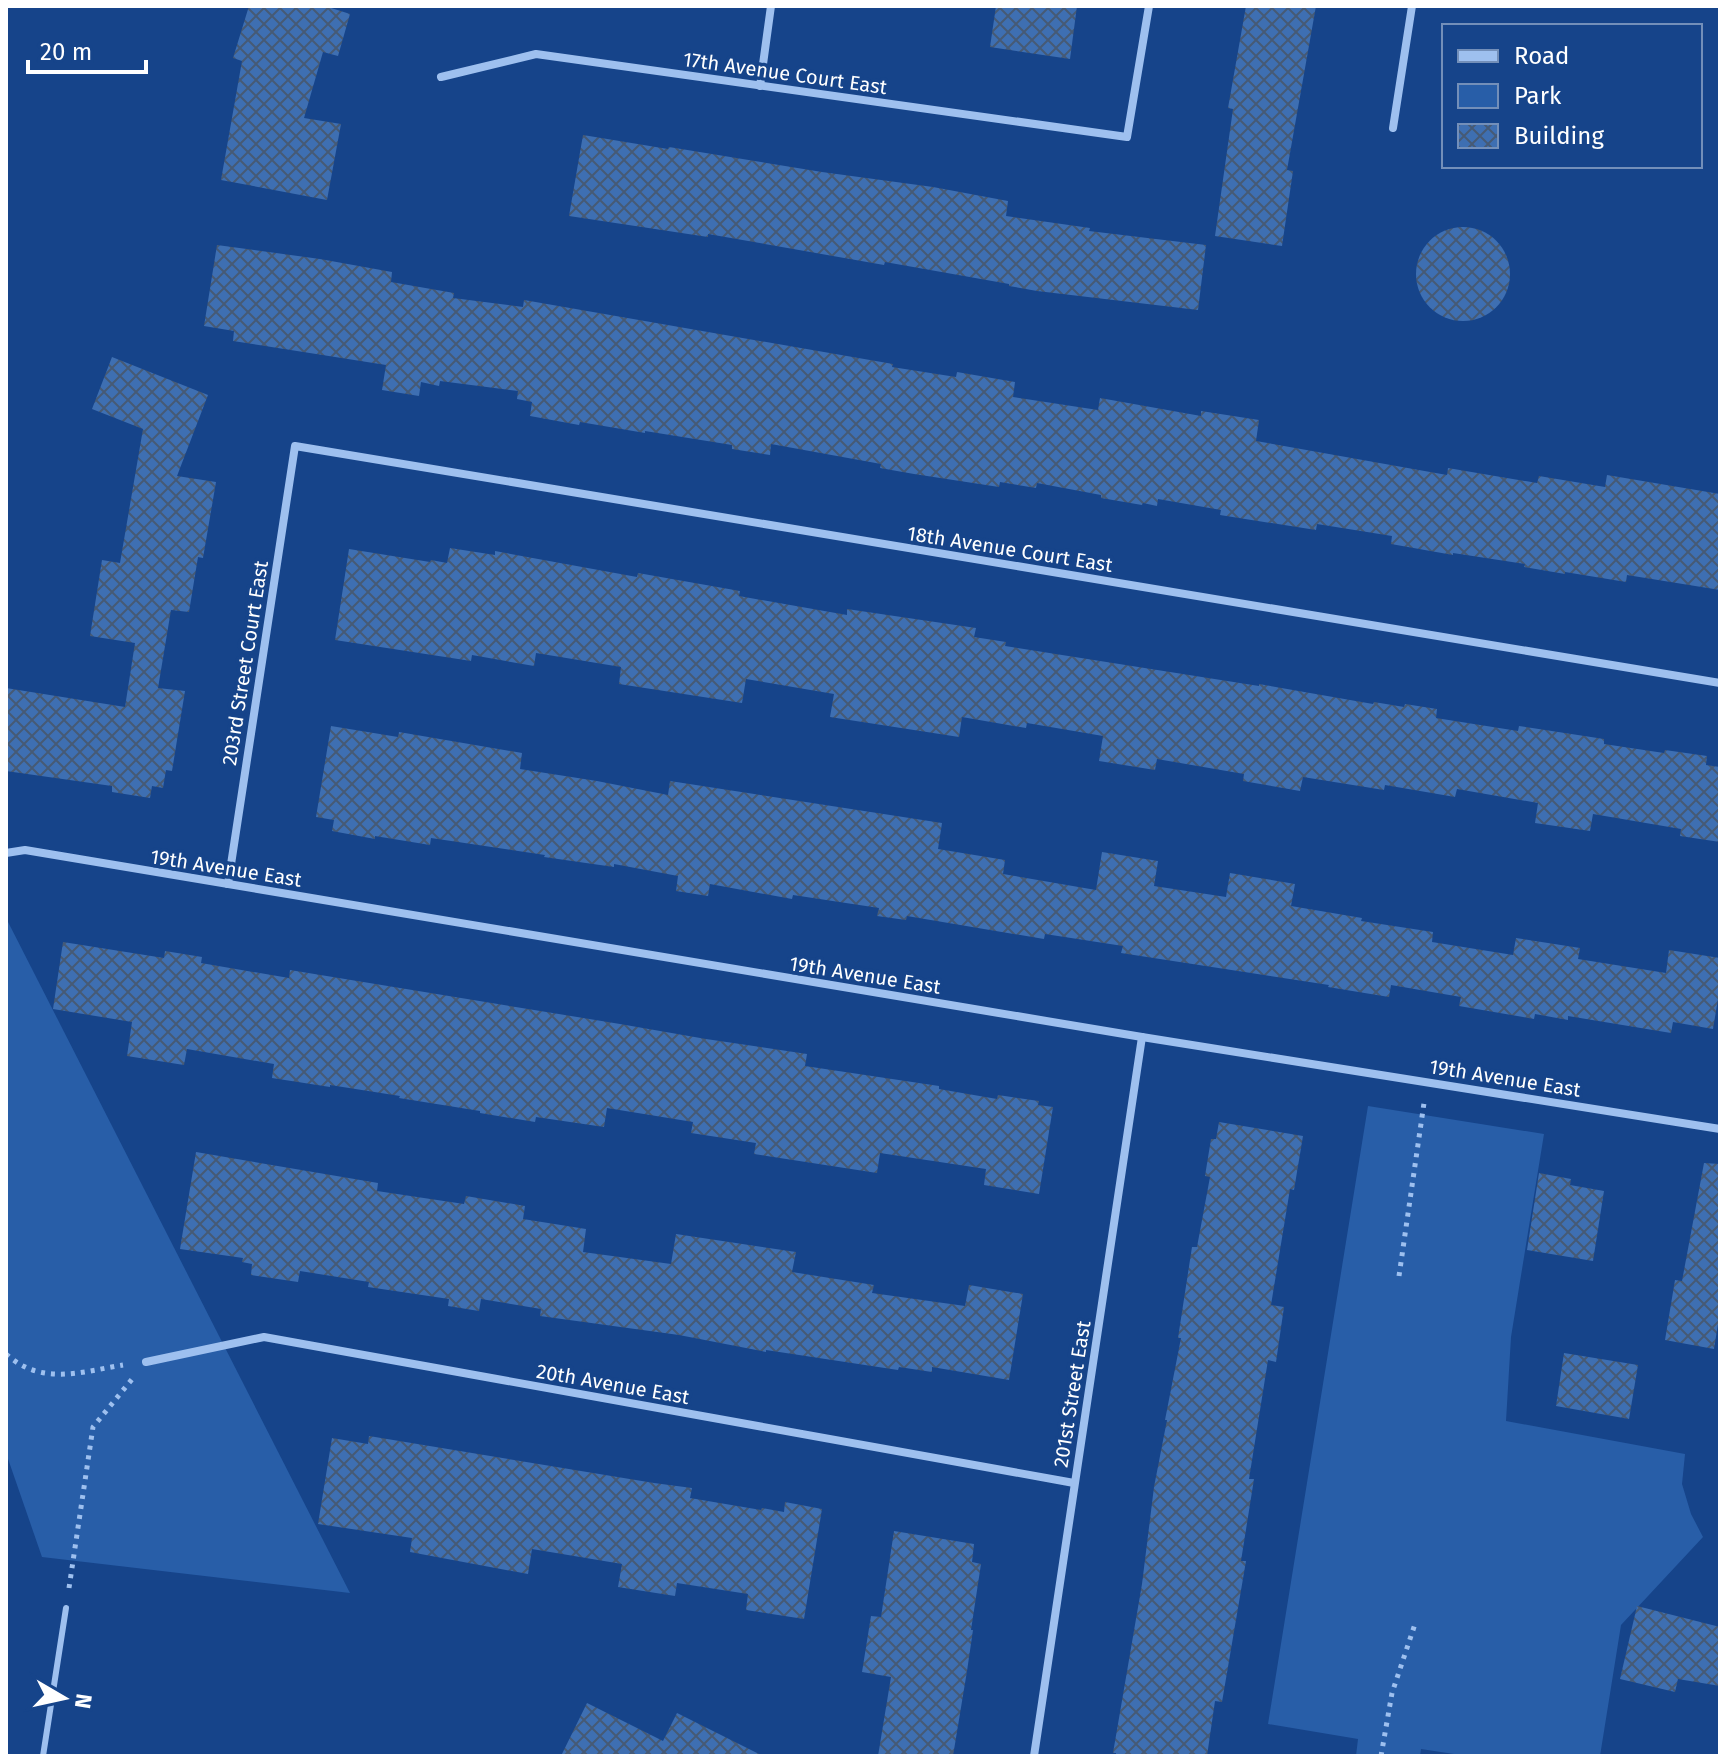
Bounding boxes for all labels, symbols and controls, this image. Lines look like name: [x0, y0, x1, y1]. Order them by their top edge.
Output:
scale bar: [28, 24, 146, 74]
legend: [1442, 24, 1702, 168]
text: 20 m: [40, 38, 92, 66]
text: Road: [1514, 42, 1569, 70]
street label: 17th Avenue Court East: [682, 47, 889, 99]
text: Park: [1514, 82, 1562, 110]
text: Building: [1514, 122, 1604, 150]
street label: 18th Avenue Court East: [906, 521, 1115, 577]
street label: 203rd Street Court East: [217, 558, 273, 767]
street label: 19th Avenue East: [149, 844, 304, 892]
street label: 19th Avenue East: [788, 951, 943, 999]
street label: 19th Avenue East: [1428, 1054, 1583, 1102]
street label: 201st Street East: [1049, 1318, 1096, 1469]
street label: 20th Avenue East: [535, 1359, 692, 1409]
north arrow: [24, 1658, 104, 1738]
text: N: [69, 1692, 98, 1710]

